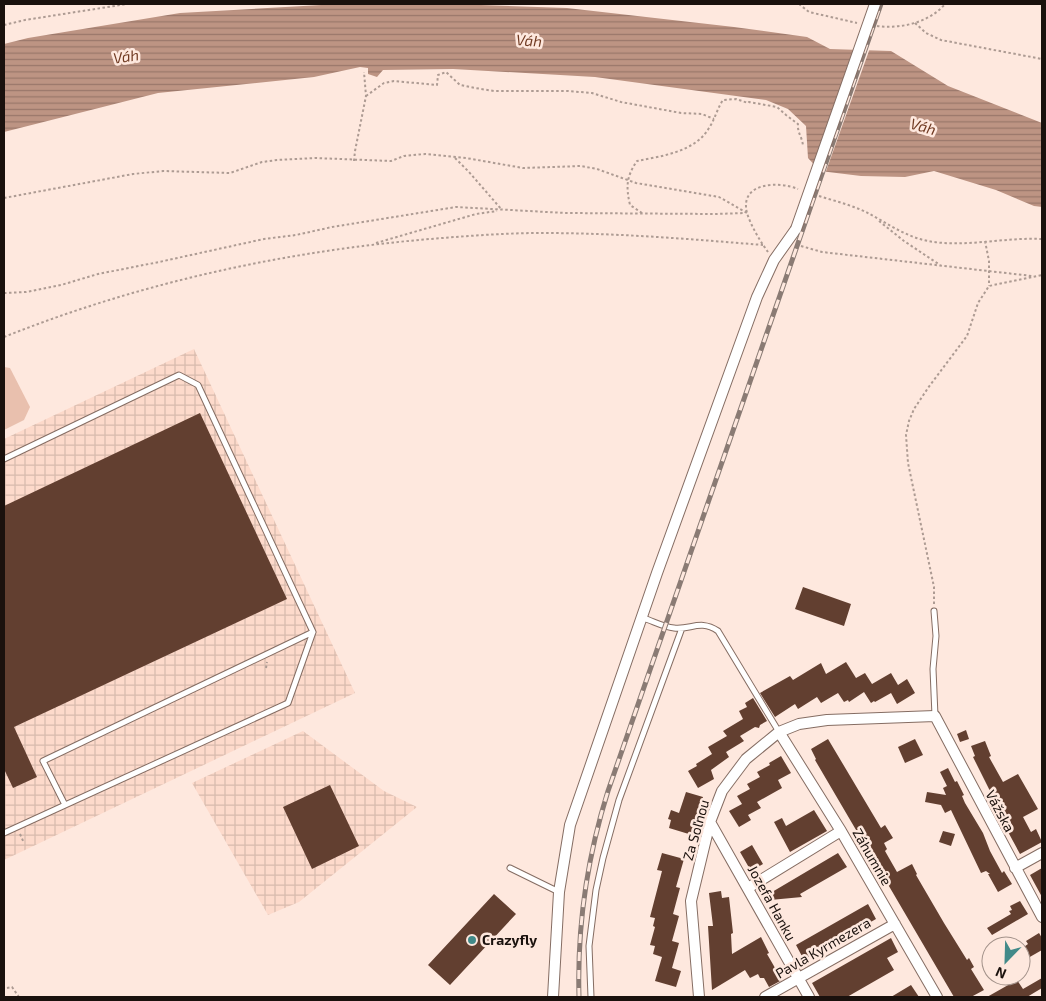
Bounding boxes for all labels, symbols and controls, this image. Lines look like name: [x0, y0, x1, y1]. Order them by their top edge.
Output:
water label: Váh: [516, 30, 543, 50]
water label: Váh: [112, 45, 140, 67]
water label: Váh: [908, 114, 938, 138]
street label: Vážska: [982, 787, 1018, 835]
street label: Za Soľnou: [679, 797, 712, 862]
street label: Záhumnie: [849, 825, 896, 888]
street label: Jozefa Hanku: [745, 862, 800, 944]
street label: Pavla Kyrmezera: [772, 913, 873, 982]
place label: Crazyfly: [482, 931, 537, 948]
marker: Crazyfly: [466, 934, 478, 946]
north arrow: [981, 936, 1031, 986]
text: N: [993, 964, 1009, 983]

